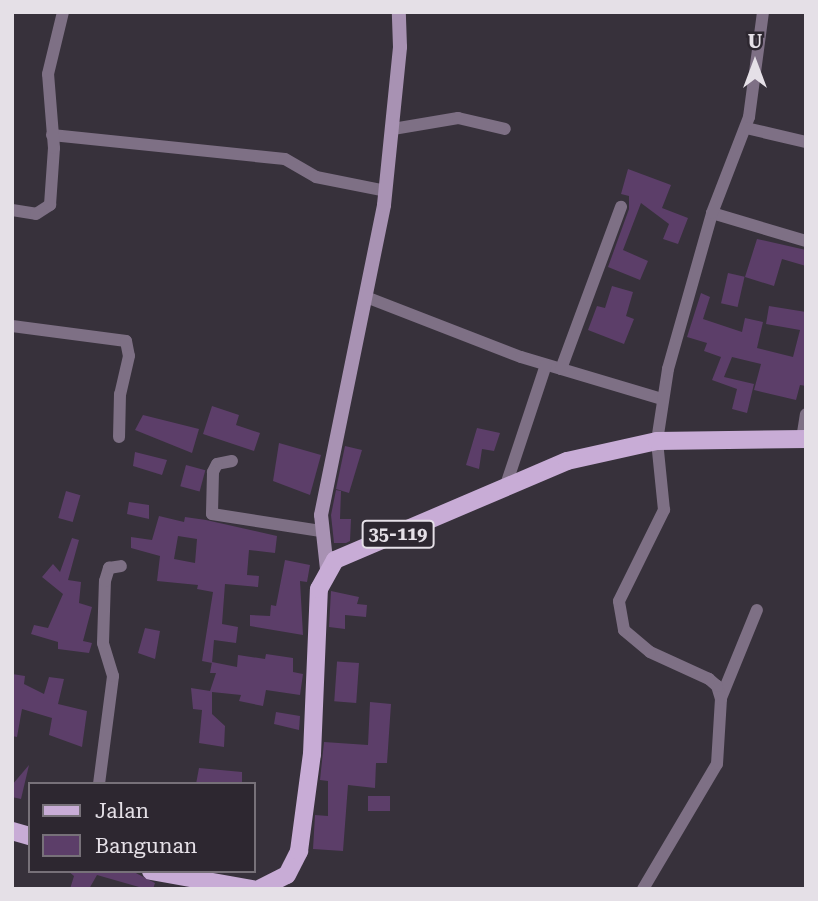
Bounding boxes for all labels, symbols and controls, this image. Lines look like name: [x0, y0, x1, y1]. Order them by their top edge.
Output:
north arrow: [720, 28, 790, 98]
text: U: [748, 30, 762, 53]
road number: 35-119: [361, 520, 435, 548]
legend: [28, 782, 256, 873]
text: Jalan: [95, 799, 149, 823]
text: Bangunan: [95, 834, 197, 858]

